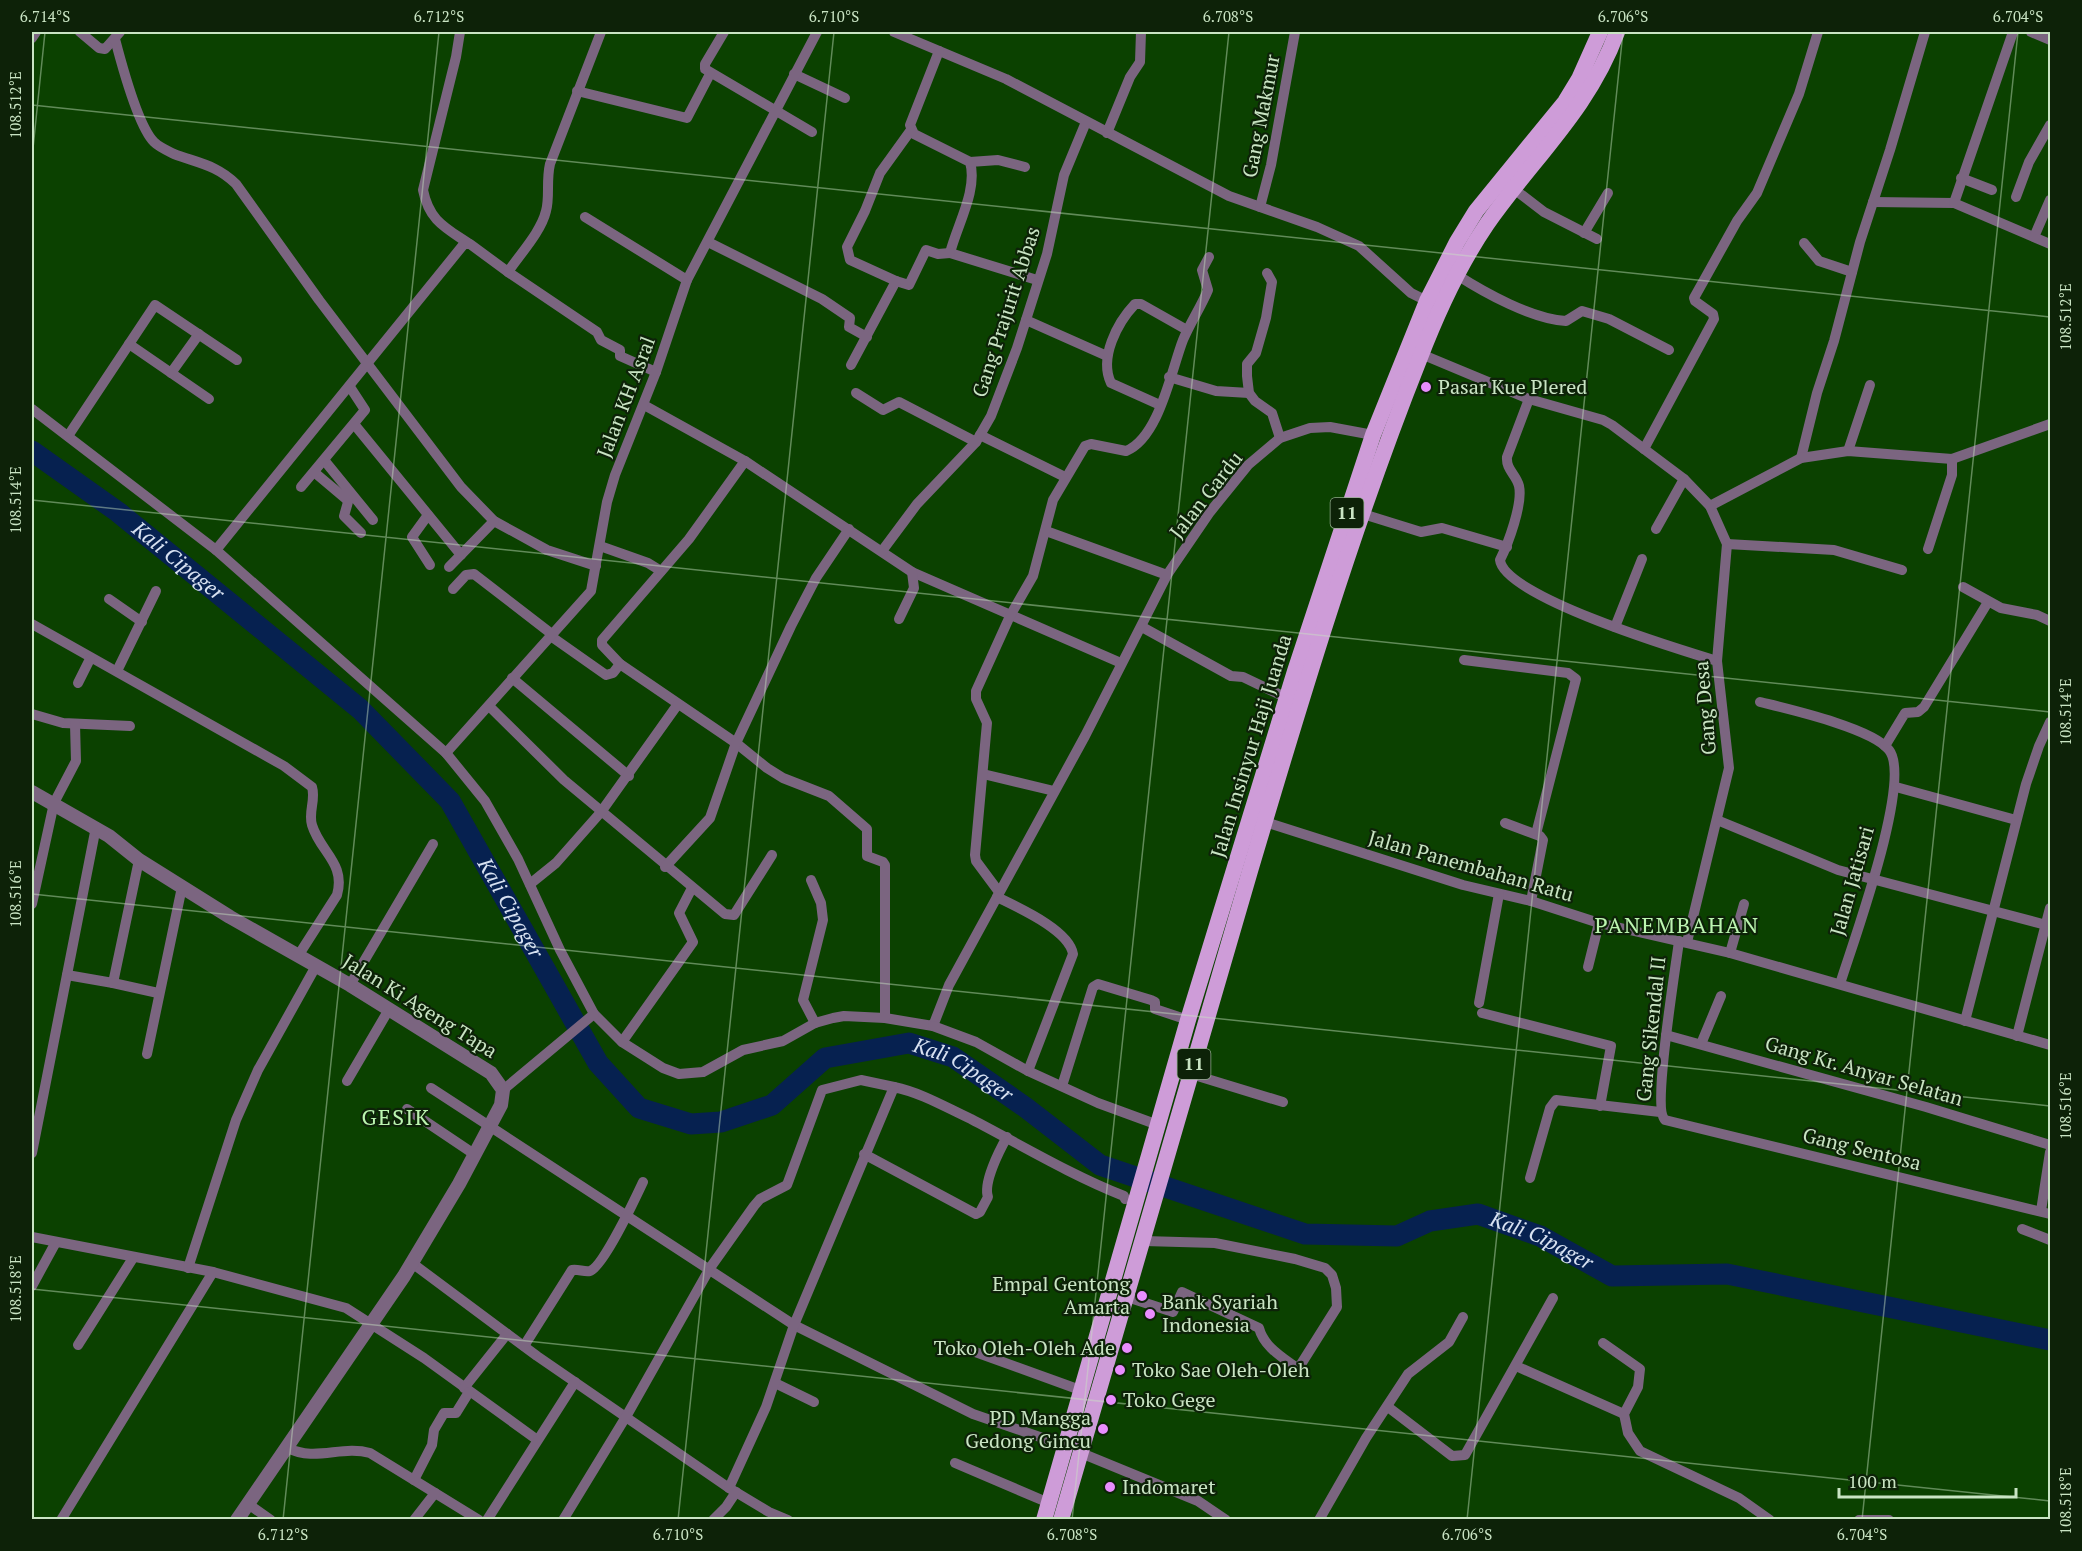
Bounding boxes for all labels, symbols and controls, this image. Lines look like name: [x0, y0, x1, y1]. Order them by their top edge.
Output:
text: 6.714°S: [20, 6, 70, 26]
text: 6.712°S: [414, 6, 464, 26]
text: 6.710°S: [809, 6, 859, 26]
text: 6.708°S: [1203, 6, 1253, 26]
text: 6.706°S: [1598, 6, 1648, 26]
text: 6.704°S: [1993, 6, 2043, 26]
street label: Gang Makmur: [1235, 52, 1286, 180]
text: 108.512°E: [5, 71, 25, 139]
street label: Gang Prajurit Abbas: [965, 223, 1046, 401]
text: 108.512°E: [2055, 283, 2075, 351]
street label: Jalan KH Asral: [590, 332, 661, 461]
place label: Pasar Kue Plered: [1438, 373, 1587, 400]
marker: Pasar Kue Plered: [1419, 380, 1433, 394]
street label: Jalan Gardu: [1163, 445, 1248, 544]
text: 108.514°E: [5, 466, 25, 534]
road number: 11: [1330, 498, 1364, 528]
water label: Kali Cipager: [126, 514, 231, 607]
street label: Jalan Insinyur Haji Juanda: [1204, 631, 1297, 861]
street label: Gang Desa: [1687, 660, 1722, 756]
text: 108.514°E: [2055, 678, 2075, 746]
street label: Jalan Panembahan Ratu: [1365, 823, 1577, 908]
street label: Jalan Jatisari: [1823, 823, 1880, 939]
water label: Kali Cipager: [471, 851, 551, 963]
text: 108.516°E: [5, 860, 25, 928]
district label: PANEMBAHAN: [1594, 910, 1760, 939]
street label: Jalan Ki Ageng Tapa: [338, 947, 503, 1064]
street label: Gang Sikendal II: [1629, 955, 1672, 1103]
street label: Gang Kr. Anyar Selatan: [1762, 1029, 1966, 1112]
water label: Kali Cipager: [909, 1030, 1020, 1108]
road number: 11: [1178, 1049, 1210, 1079]
text: 108.516°E: [2055, 1072, 2075, 1140]
district label: GESIK: [361, 1102, 431, 1131]
street label: Gang Sentosa: [1800, 1121, 1924, 1176]
water label: Kali Cipager: [1485, 1204, 1599, 1276]
text: 108.518°E: [5, 1255, 25, 1323]
place label: Empal Gentong Amarta: [992, 1270, 1130, 1320]
place label: Bank Syariah Indonesia: [1162, 1288, 1278, 1338]
marker: Empal Gentong Amarta: [1135, 1289, 1149, 1303]
marker: Bank Syariah Indonesia: [1143, 1307, 1157, 1321]
place label: Toko Oleh-Oleh Ade: [934, 1334, 1115, 1361]
marker: Toko Oleh-Oleh Ade: [1120, 1341, 1134, 1355]
place label: Toko Sae Oleh-Oleh: [1132, 1356, 1310, 1383]
marker: Toko Sae Oleh-Oleh: [1113, 1363, 1127, 1377]
place label: Toko Gege: [1123, 1386, 1216, 1413]
marker: Toko Gege: [1104, 1393, 1118, 1407]
place label: PD Mangga Gedong Gincu: [965, 1404, 1091, 1454]
marker: PD Mangga Gedong Gincu: [1096, 1422, 1110, 1436]
scale bar: [1839, 1461, 2016, 1499]
text: 108.518°E: [2055, 1467, 2075, 1535]
text: 100 m: [1848, 1469, 1897, 1493]
place label: Indomaret: [1122, 1473, 1216, 1500]
marker: Indomaret: [1103, 1480, 1117, 1494]
text: 6.712°S: [258, 1524, 308, 1544]
text: 6.710°S: [653, 1524, 703, 1544]
text: 6.708°S: [1047, 1524, 1097, 1544]
text: 6.706°S: [1442, 1524, 1492, 1544]
text: 6.704°S: [1837, 1524, 1887, 1544]

